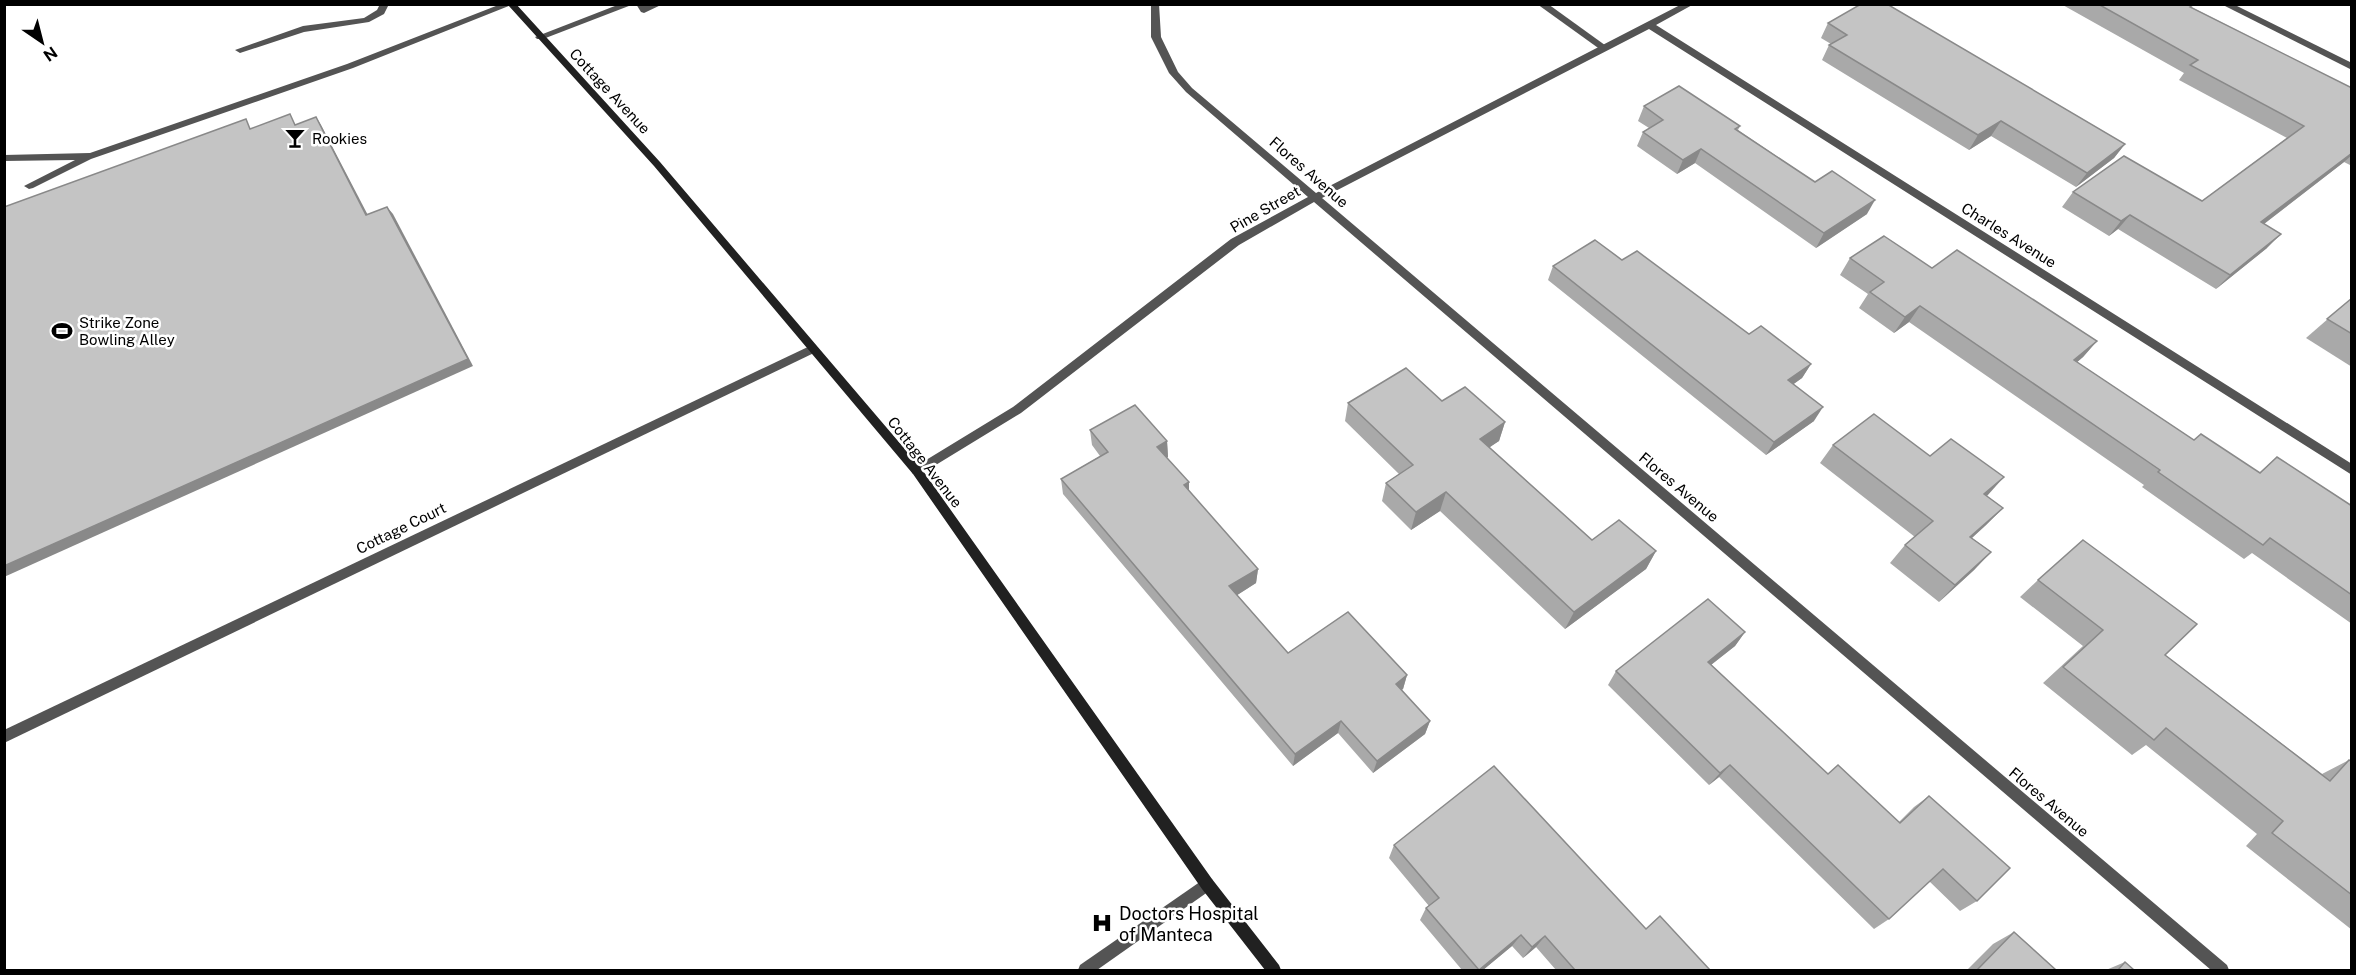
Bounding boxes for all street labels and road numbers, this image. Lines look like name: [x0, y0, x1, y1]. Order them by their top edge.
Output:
street label: Cottage Avenue: [566, 45, 654, 137]
street label: Flores Avenue: [1266, 133, 1352, 211]
street label: Pine Street: [1227, 182, 1303, 236]
street label: Charles Avenue: [1959, 199, 2059, 271]
street label: Cottage Avenue: [884, 413, 966, 511]
street label: Flores Avenue: [1636, 449, 1722, 525]
street label: Cottage Court: [353, 499, 449, 557]
street label: Flores Avenue: [2006, 764, 2092, 840]

